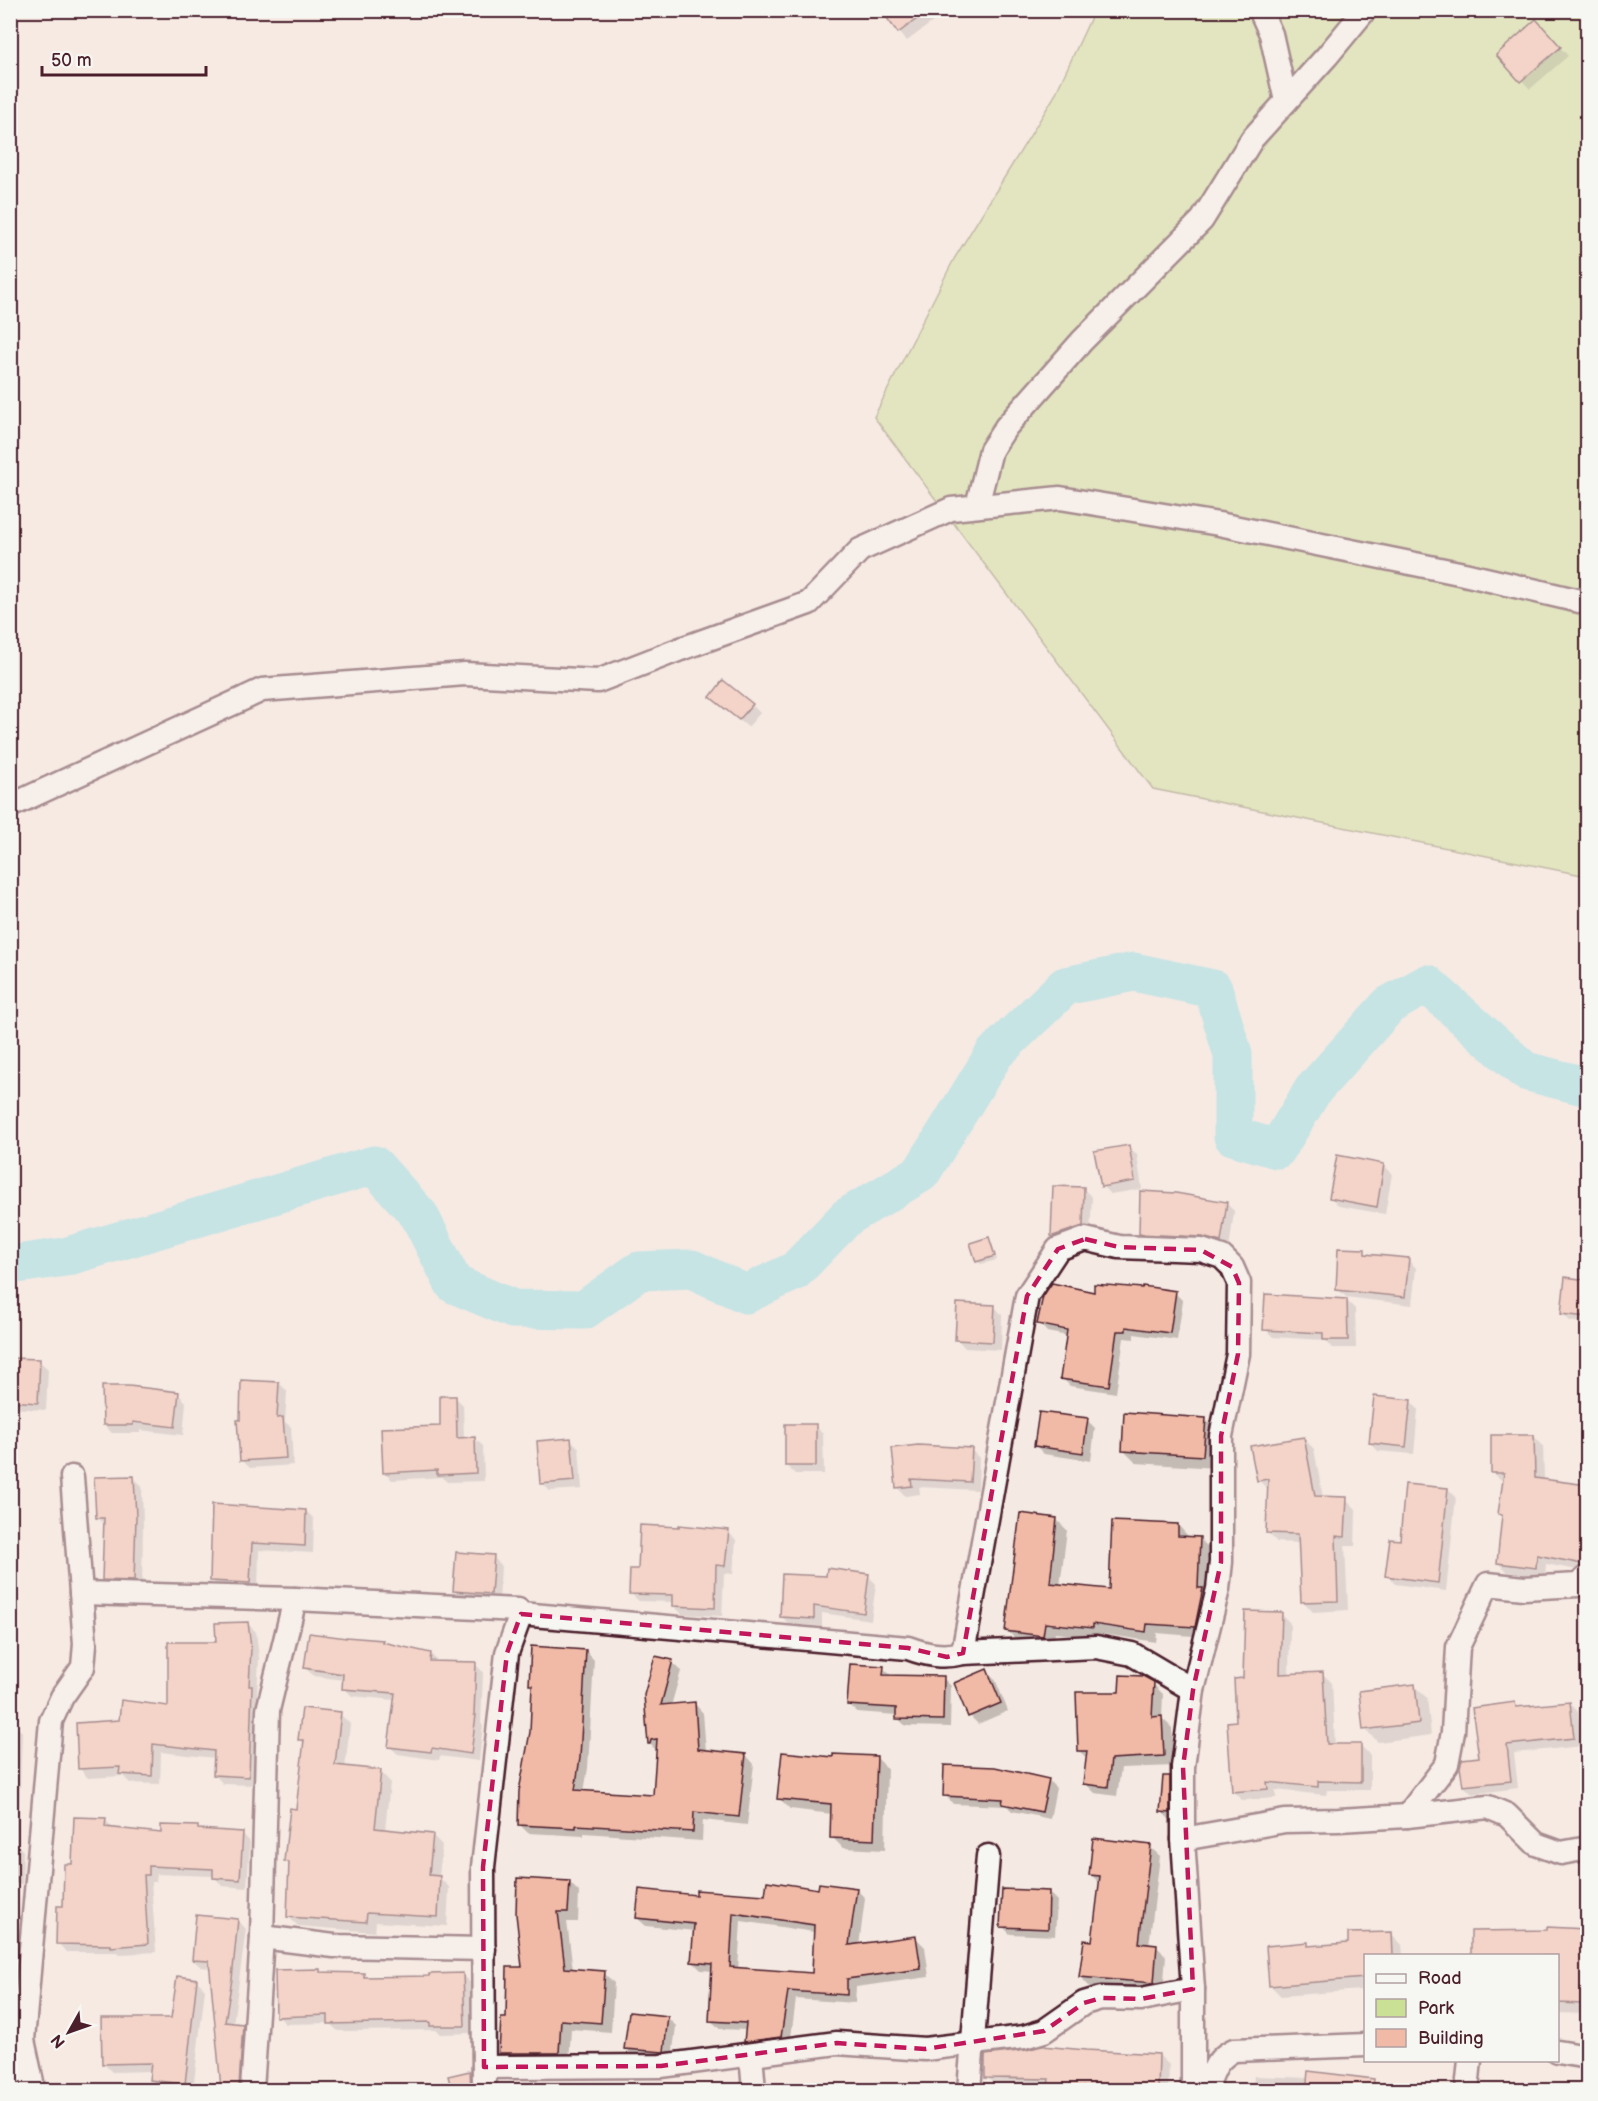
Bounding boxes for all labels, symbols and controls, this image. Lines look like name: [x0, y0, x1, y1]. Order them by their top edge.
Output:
scale bar: [42, 39, 206, 77]
text: 50 m: [51, 50, 92, 71]
legend: [1364, 1954, 1559, 2062]
text: Road: [1418, 1968, 1462, 1989]
text: Park: [1418, 1998, 1454, 2019]
north arrow: [39, 2002, 99, 2062]
text: Building: [1418, 2028, 1484, 2049]
text: N: [48, 2030, 70, 2051]

